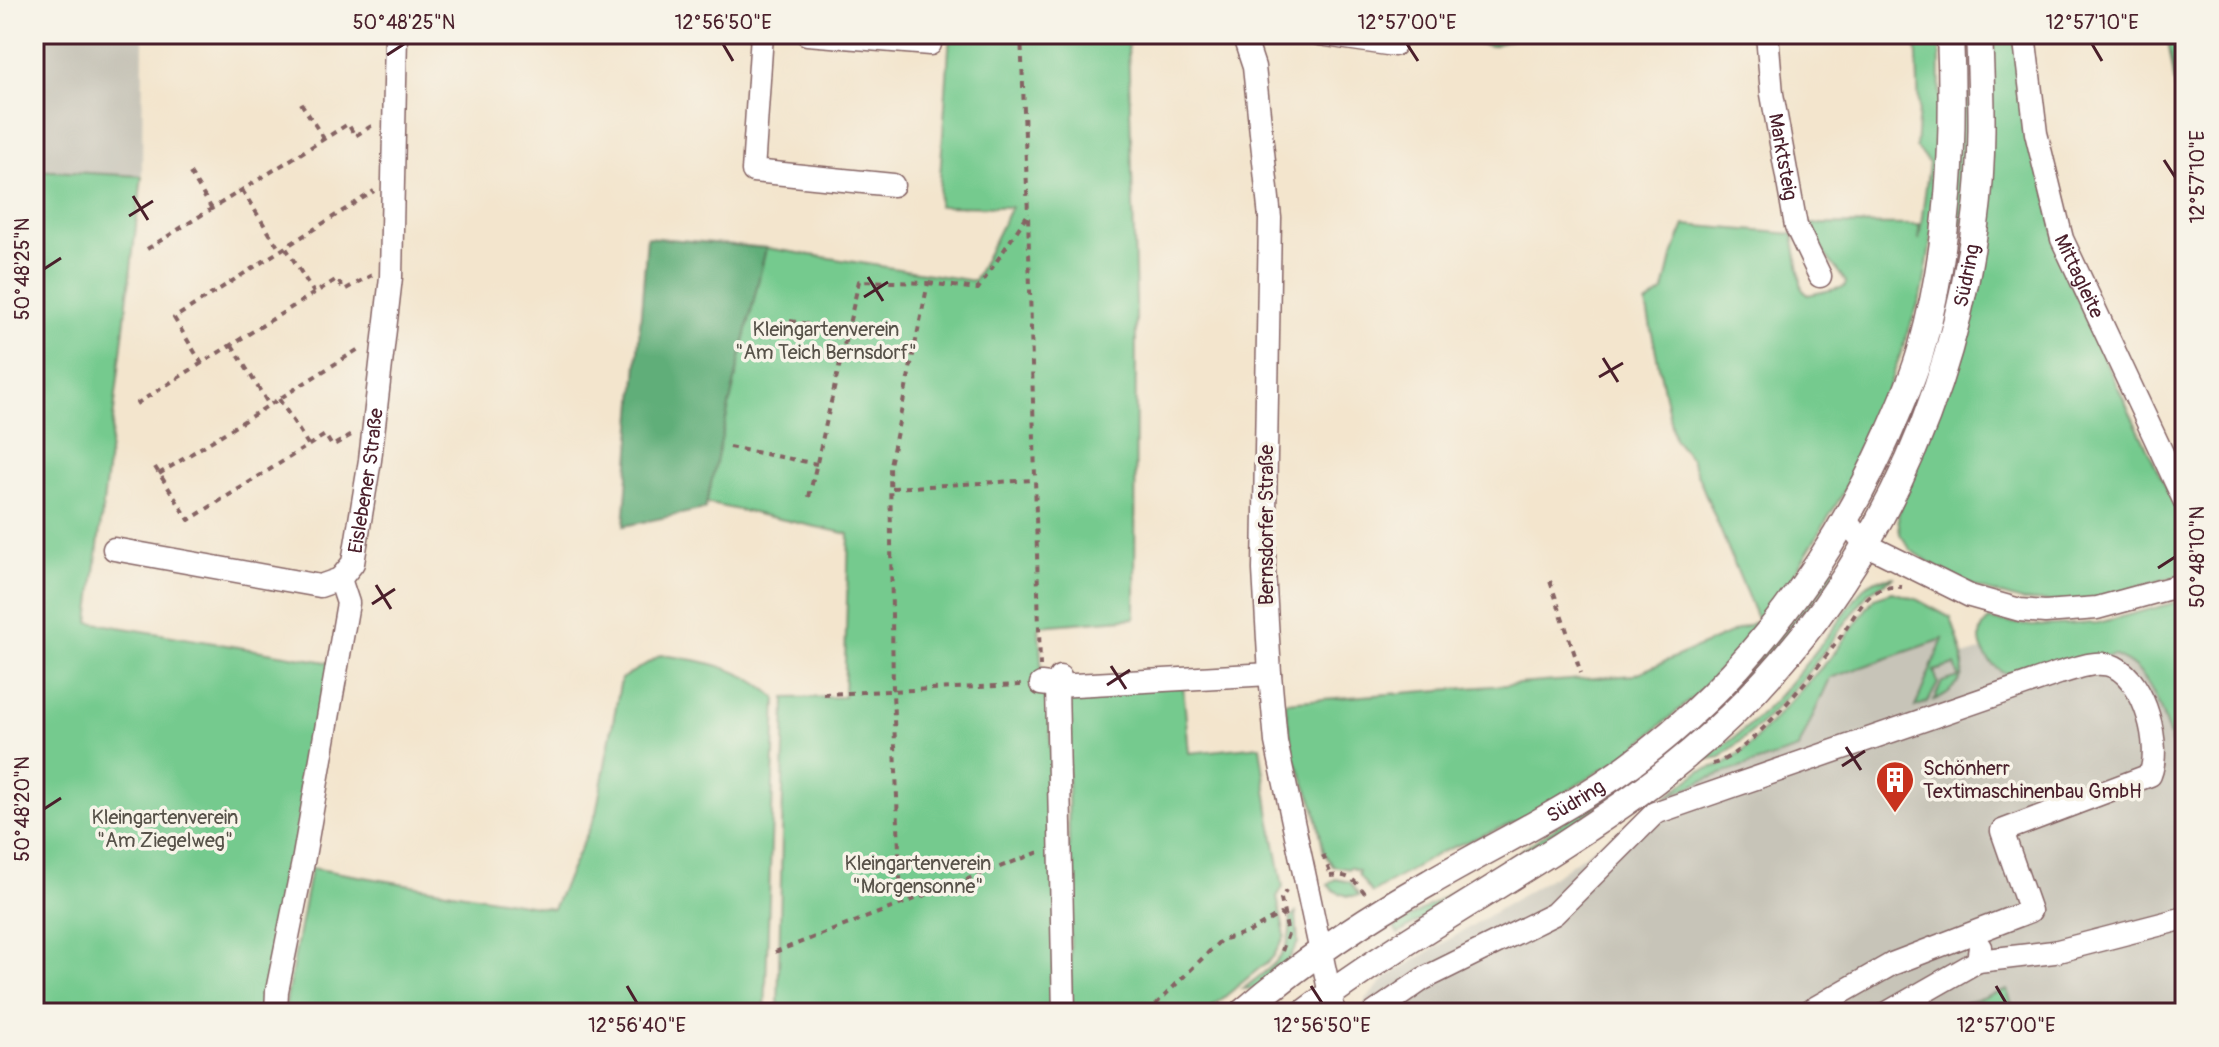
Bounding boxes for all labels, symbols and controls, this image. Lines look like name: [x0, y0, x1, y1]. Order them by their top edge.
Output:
text: 50°48'25"N: [353, 10, 455, 35]
text: 12°56'50"E: [674, 10, 772, 35]
text: 12°57'00"E: [1358, 10, 1456, 35]
text: 12°57'10"E: [2045, 10, 2139, 35]
street label: Marktsteig: [1763, 111, 1804, 202]
text: 12°57'10"E: [2185, 130, 2210, 224]
text: 50°48'25"N: [10, 218, 35, 320]
street label: Mittagleite: [2049, 230, 2110, 322]
street label: Südring: [1948, 242, 1984, 310]
park label: Kleingartenverein "Am Teich Bernsdorf": [735, 317, 917, 365]
street label: Eislebener Straße: [342, 407, 388, 555]
street label: Bernsdorfer Straße: [1254, 445, 1279, 605]
text: 50°48'10"N: [2185, 506, 2210, 608]
text: 50°48'20"N: [10, 756, 35, 862]
place label: Schönherr Textimaschinenbau GmbH: [1923, 756, 2142, 804]
building icon: Schönherr Textimaschinenbau GmbH: [1874, 759, 1916, 814]
street label: Südring: [1542, 774, 1609, 828]
park label: Kleingartenverein "Am Ziegelweg": [92, 805, 238, 853]
park label: Kleingartenverein "Morgensonne": [845, 851, 991, 899]
text: 12°56'40"E: [588, 1013, 686, 1038]
text: 12°56'50"E: [1273, 1013, 1371, 1038]
text: 12°57'00"E: [1957, 1013, 2055, 1038]

